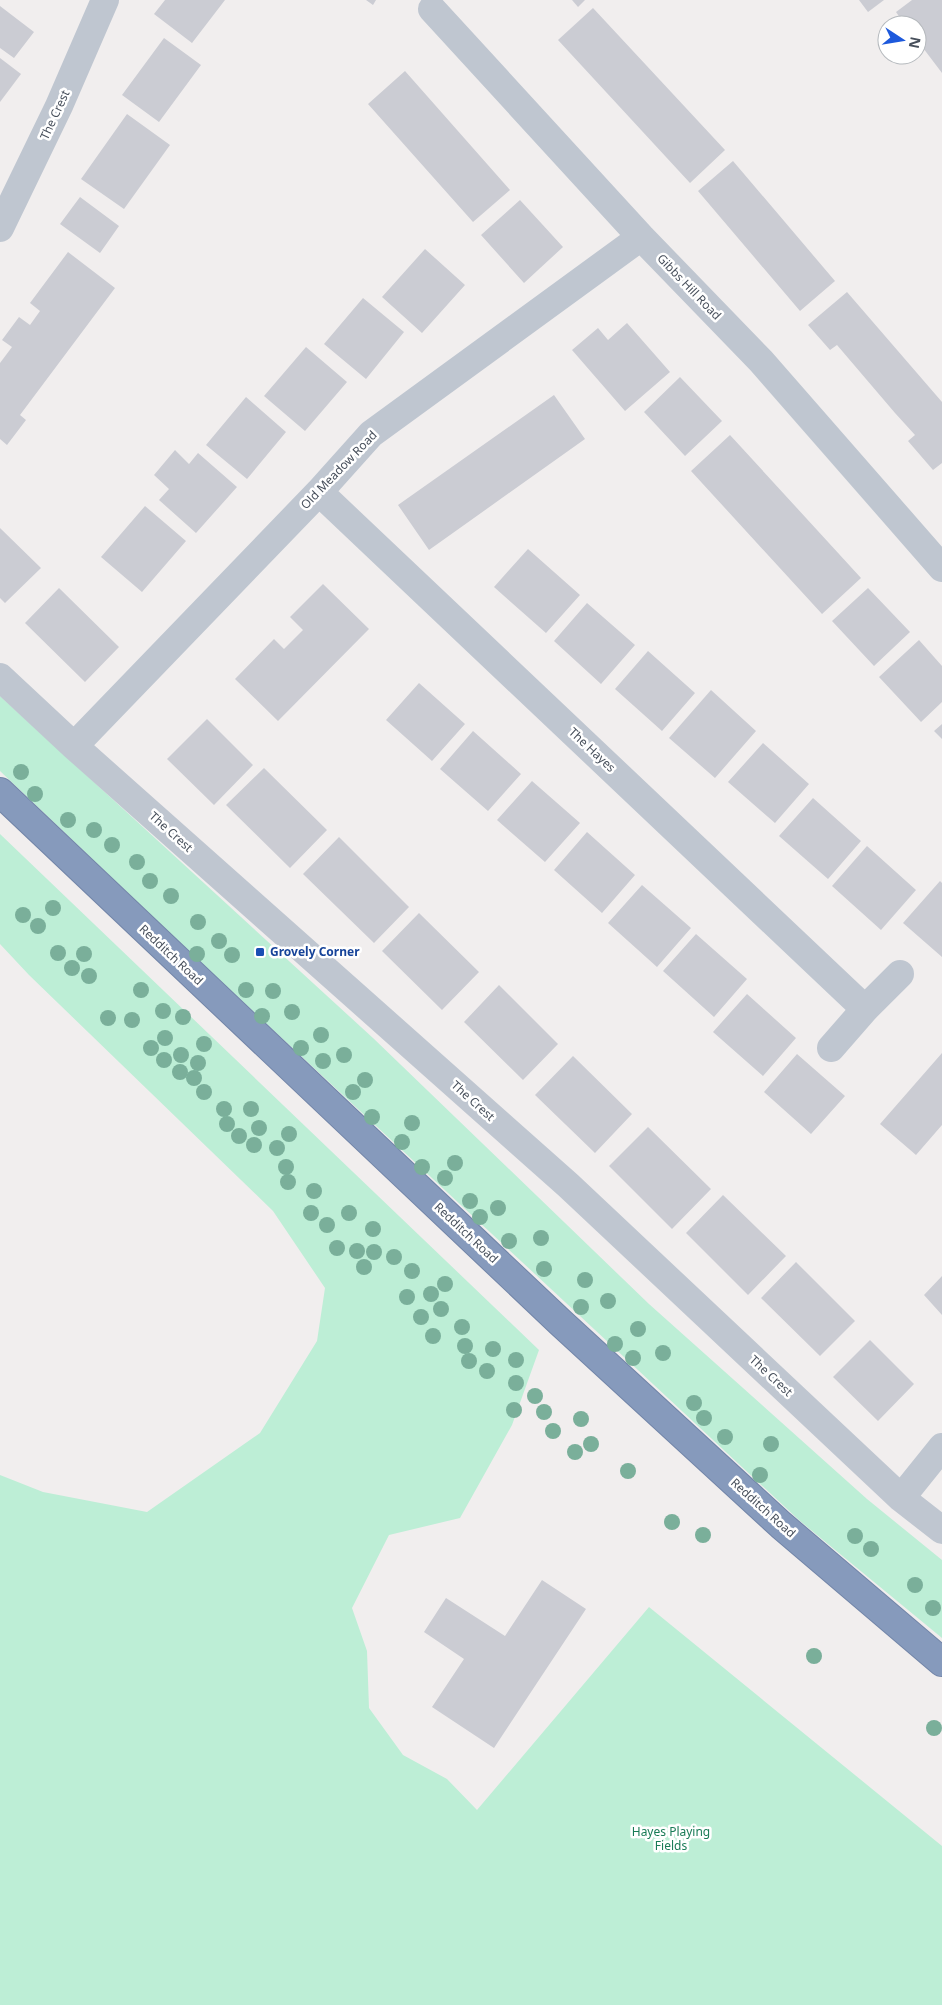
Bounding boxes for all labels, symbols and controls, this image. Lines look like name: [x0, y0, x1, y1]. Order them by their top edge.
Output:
north arrow: [877, 15, 927, 65]
text: N: [905, 35, 926, 50]
street label: The Crest: [36, 87, 74, 142]
street label: Gibbs Hill Road: [654, 250, 725, 323]
street label: Old Meadow Road: [297, 427, 381, 513]
street label: The Hayes: [565, 724, 620, 776]
street label: The Crest: [146, 808, 197, 856]
street label: Redditch Road: [136, 921, 207, 989]
place label: Grovely Corner: [270, 943, 360, 960]
marker: Grovely Corner: [254, 946, 266, 958]
street label: The Crest: [448, 1077, 499, 1125]
street label: Redditch Road: [431, 1199, 502, 1267]
street label: The Crest: [746, 1351, 797, 1400]
street label: Redditch Road: [727, 1474, 799, 1541]
park label: Hayes Playing Fields: [632, 1823, 710, 1854]

